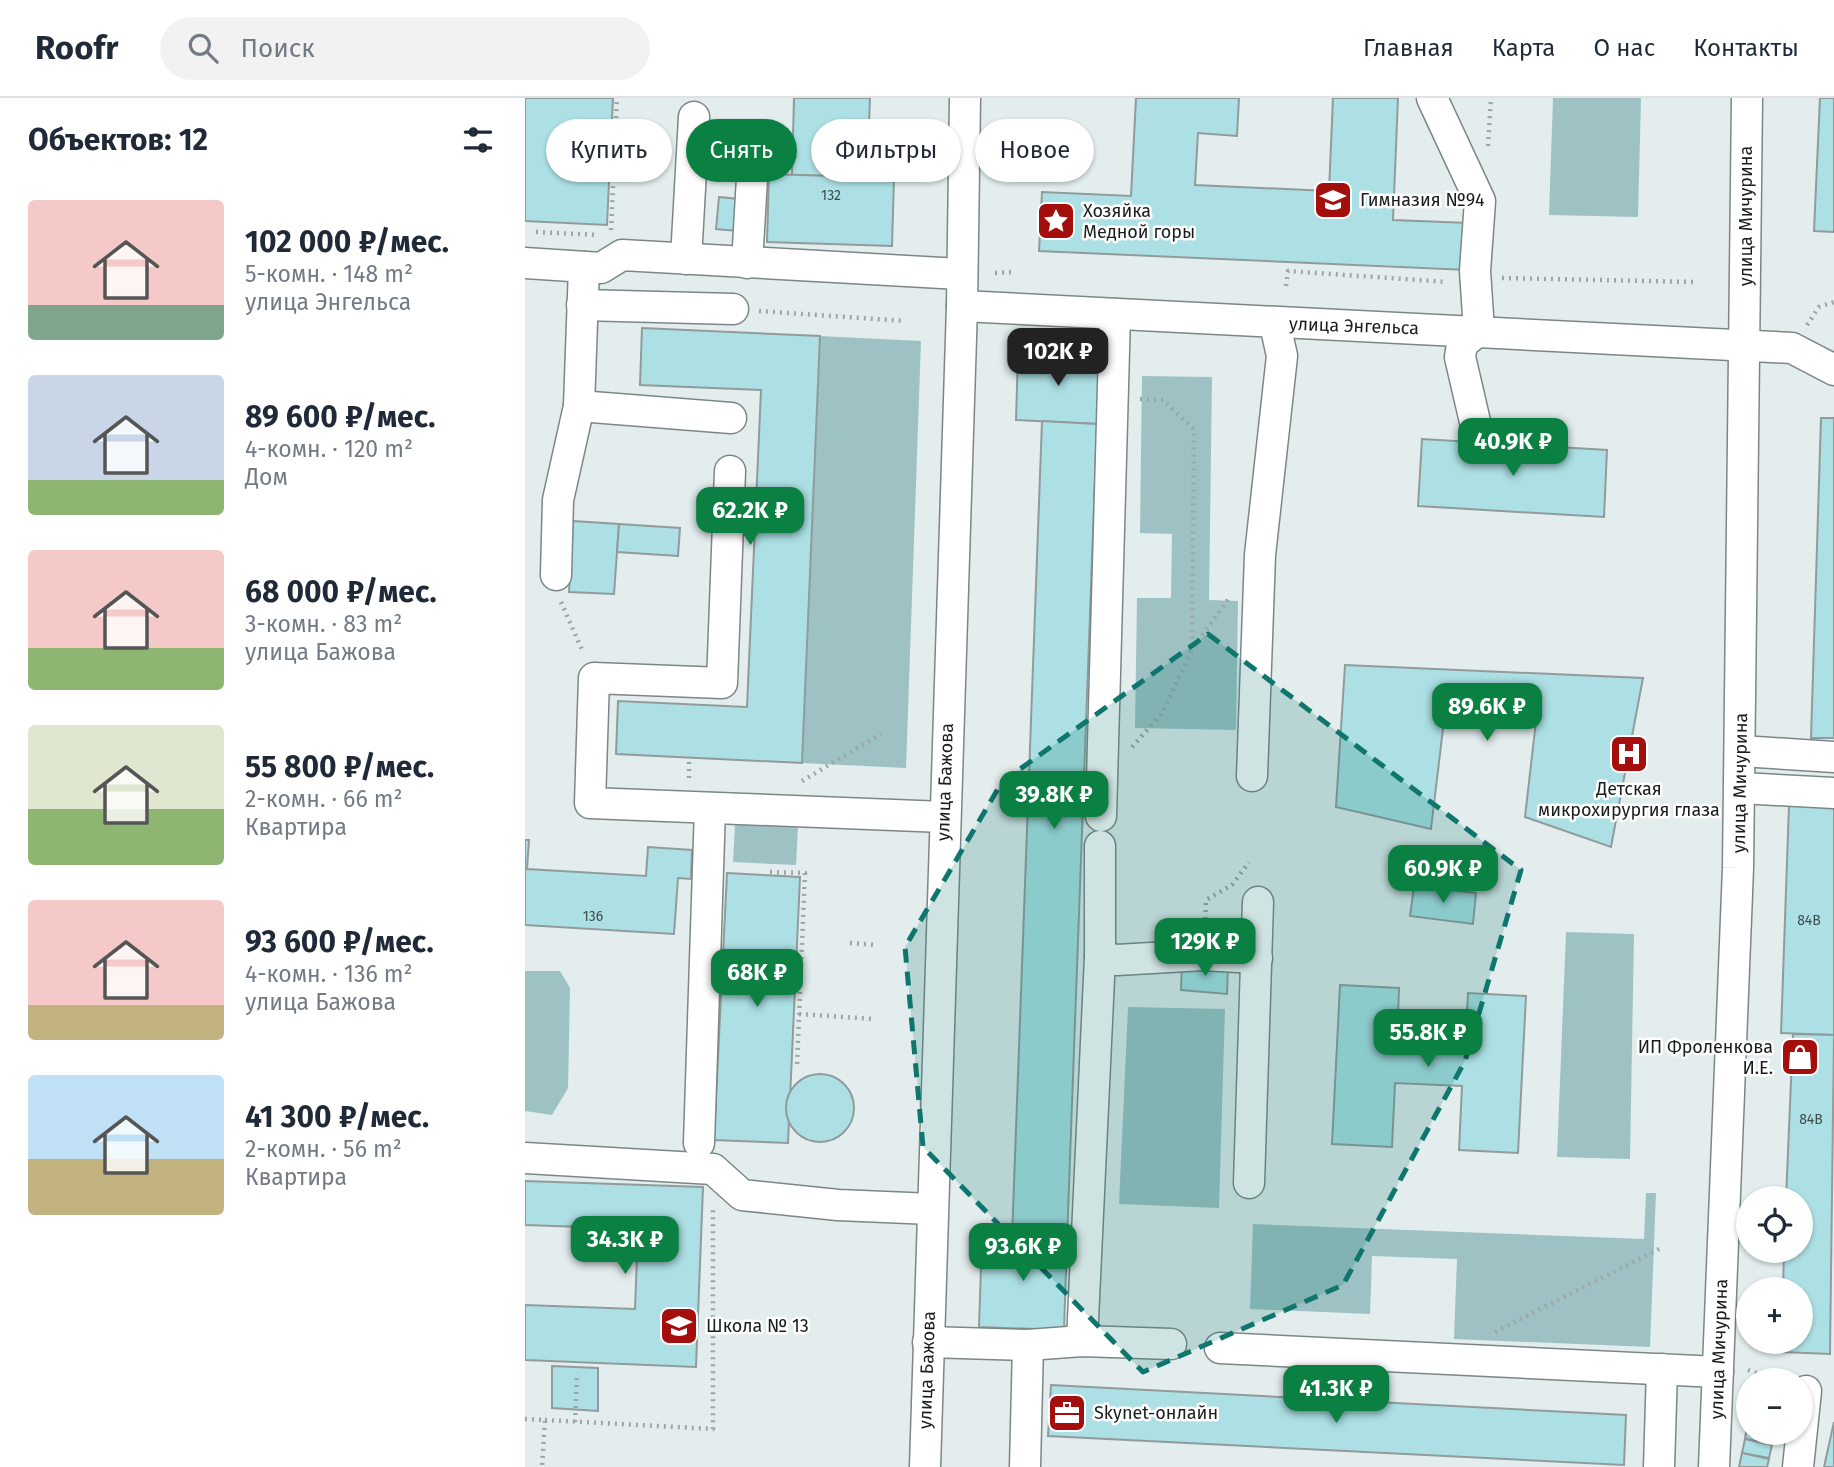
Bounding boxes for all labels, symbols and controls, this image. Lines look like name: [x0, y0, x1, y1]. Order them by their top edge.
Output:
search box: [160, 17, 650, 80]
text: Roofr: [35, 28, 118, 68]
icon: search: [184, 29, 222, 67]
text: Поиск: [240, 33, 315, 64]
text: Главная: [1363, 34, 1454, 62]
text: Карта: [1492, 34, 1555, 62]
text: О нас: [1593, 34, 1655, 62]
text: Контакты: [1693, 34, 1799, 62]
chip: Купить: [546, 119, 672, 182]
chip: Снять: [686, 119, 797, 182]
chip: Фильтры: [811, 119, 961, 182]
chip: Новое: [975, 119, 1094, 182]
icon: filters: [459, 121, 497, 159]
text: Объектов: 12: [28, 122, 208, 158]
street label: улица Мичурина: [1735, 146, 1757, 286]
school or university icon: Гимназия №94: [1312, 179, 1354, 221]
house number: 132: [821, 187, 841, 204]
place label: Гимназия №94: [1360, 189, 1485, 211]
place icon: Хозяйка Медной горы: [1035, 200, 1077, 242]
place label: Хозяйка Медной горы: [1083, 200, 1195, 243]
text: 102 000 ₽/мес.: [245, 224, 449, 260]
icon: home: [84, 228, 168, 312]
text: 5-комн. · 148 m²: [245, 260, 413, 288]
text: улица Энгельса: [245, 288, 411, 316]
street label: улица Энгельса: [1289, 313, 1419, 339]
pin: 102K ₽: [1001, 328, 1115, 388]
text: 102K ₽: [1023, 337, 1093, 365]
text: 89 600 ₽/мес.: [245, 399, 436, 435]
icon: home: [84, 403, 168, 487]
pin: 40.9K ₽: [1448, 418, 1578, 478]
text: 40.9K ₽: [1474, 427, 1552, 455]
text: 4-комн. · 120 m²: [245, 435, 413, 463]
text: Дом: [245, 463, 288, 491]
pin: 62.2K ₽: [685, 488, 815, 547]
text: 62.2K ₽: [712, 496, 788, 524]
text: 68 000 ₽/мес.: [245, 574, 437, 610]
icon: home: [84, 578, 168, 662]
text: 3-комн. · 83 m²: [245, 610, 402, 638]
text: улица Бажова: [245, 638, 396, 666]
pin: 89.6K ₽: [1422, 684, 1552, 743]
text: 89.6K ₽: [1448, 692, 1526, 720]
street label: улица Мичурина: [1728, 713, 1752, 853]
street label: улица Бажова: [932, 723, 958, 841]
hospital icon: Детская микрохирургия глаза: [1608, 733, 1650, 775]
text: 55 800 ₽/мес.: [245, 749, 434, 785]
icon: home: [84, 753, 168, 837]
pin: 39.8K ₽: [989, 772, 1119, 831]
place label: Детская микрохирургия глаза: [1538, 778, 1720, 821]
text: 39.8K ₽: [1015, 780, 1093, 808]
text: 2-комн. · 66 m²: [245, 785, 403, 813]
text: Квартира: [245, 813, 347, 841]
pin: 60.9K ₽: [1378, 846, 1508, 905]
text: 60.9K ₽: [1404, 854, 1482, 882]
house number: 136: [583, 908, 603, 925]
house number: 84В: [1797, 912, 1821, 929]
pin: 129K ₽: [1148, 918, 1262, 978]
text: 93 600 ₽/мес.: [245, 924, 434, 960]
text: 129K ₽: [1171, 927, 1239, 955]
icon: home: [84, 928, 168, 1012]
pin: 68K ₽: [708, 950, 806, 1009]
text: 68K ₽: [727, 958, 787, 986]
text: 4-комн. · 136 m²: [245, 960, 413, 988]
text: улица Бажова: [245, 988, 396, 1016]
pin: 55.8K ₽: [1363, 1010, 1493, 1069]
text: 55.8K ₽: [1389, 1018, 1467, 1046]
place label: ИП Фроленкова И.Е.: [1638, 1036, 1773, 1079]
shop icon: ИП Фроленкова И.Е.: [1779, 1036, 1821, 1078]
text: 41 300 ₽/мес.: [245, 1099, 429, 1135]
icon: home: [84, 1103, 168, 1187]
house number: 84В: [1799, 1111, 1823, 1128]
text: 2-комн. · 56 m²: [245, 1135, 402, 1163]
text: Квартира: [245, 1163, 347, 1191]
map controls: [1736, 1186, 1813, 1445]
button: locate: [1736, 1186, 1813, 1263]
pin: 34.3K ₽: [560, 1216, 690, 1276]
pin: 93.6K ₽: [958, 1224, 1088, 1283]
text: 34.3K ₽: [587, 1225, 663, 1253]
text: 93.6K ₽: [985, 1232, 1061, 1260]
button: +: [1736, 1277, 1813, 1354]
street label: улица Мичурина: [1706, 1278, 1732, 1420]
school or university icon: Школа № 13: [658, 1305, 700, 1347]
street label: улица Бажова: [914, 1311, 940, 1429]
place label: Школа № 13: [706, 1315, 809, 1337]
pin: 41.3K ₽: [1271, 1366, 1401, 1425]
button: −: [1736, 1368, 1813, 1445]
text: 41.3K ₽: [1299, 1374, 1373, 1402]
office icon: Skynet-онлайн: [1046, 1392, 1088, 1434]
place label: Skynet-онлайн: [1094, 1402, 1218, 1424]

